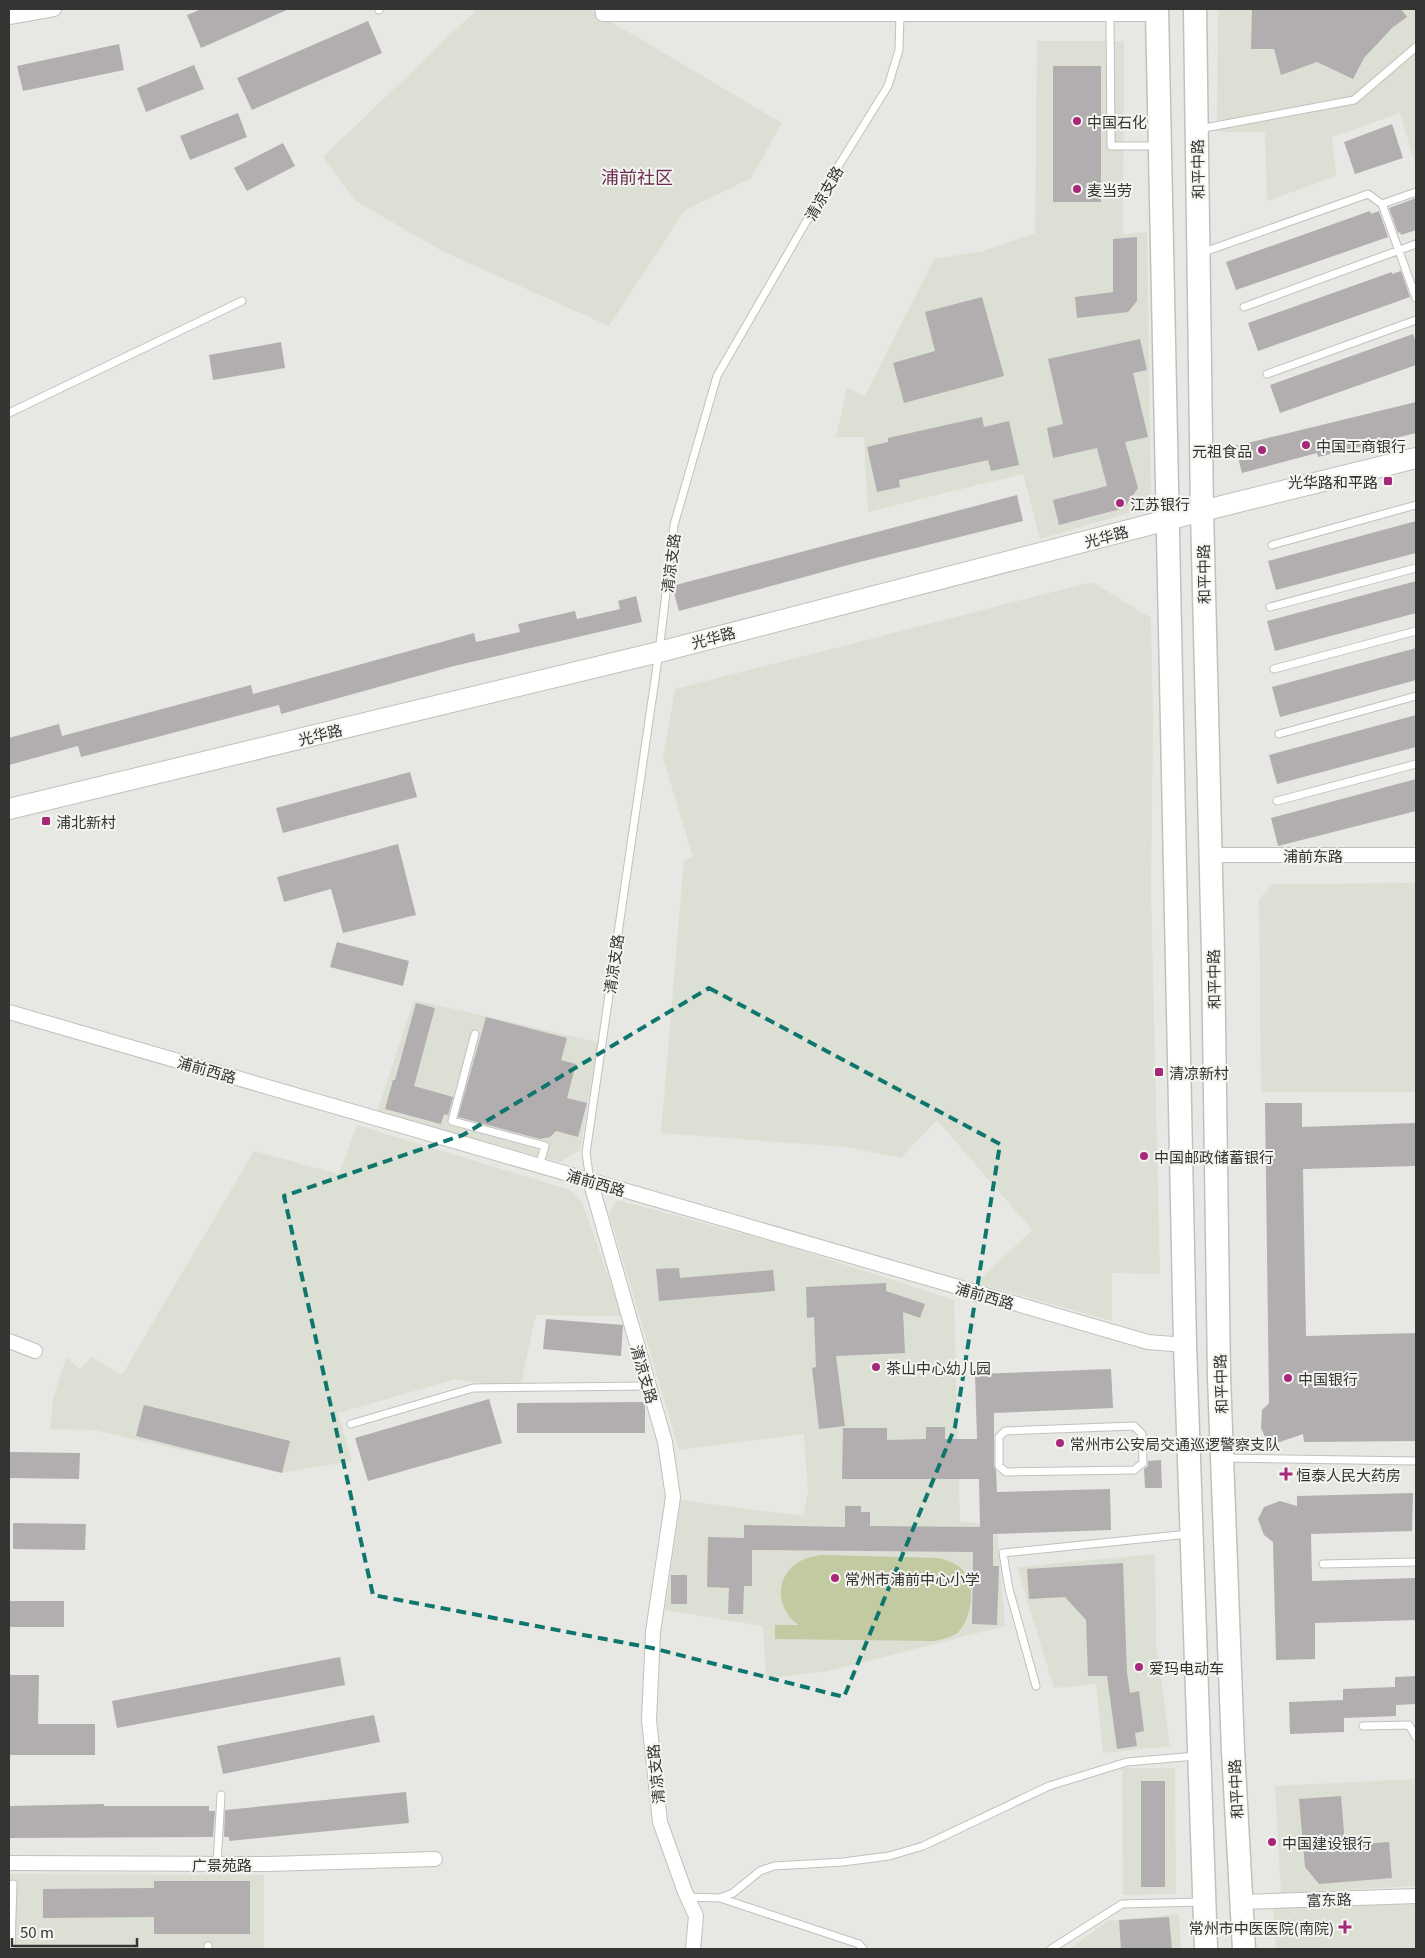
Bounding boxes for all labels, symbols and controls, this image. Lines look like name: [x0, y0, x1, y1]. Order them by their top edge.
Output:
place label: 中国石化: [1087, 111, 1147, 132]
marker: 中国石化: [1071, 115, 1083, 127]
street label: 和平中路: [1186, 139, 1208, 199]
street label: 清凉支路: [799, 162, 847, 224]
district label: 浦前社区: [601, 163, 673, 189]
place label: 麦当劳: [1087, 179, 1132, 200]
marker: 麦当劳: [1071, 183, 1083, 195]
place label: 中国工商银行: [1316, 435, 1406, 456]
marker: 中国工商银行: [1300, 439, 1312, 451]
place label: 元祖食品: [1192, 440, 1252, 461]
marker: 元祖食品: [1256, 444, 1268, 456]
place label: 光华路和平路: [1288, 471, 1378, 492]
marker: 光华路和平路: [1382, 475, 1394, 487]
place label: 江苏银行: [1130, 493, 1190, 514]
marker: 江苏银行: [1114, 497, 1126, 509]
street label: 光华路: [1082, 520, 1130, 552]
street label: 清凉支路: [656, 532, 684, 594]
street label: 和平中路: [1192, 544, 1214, 604]
street label: 光华路: [689, 621, 737, 653]
street label: 光华路: [296, 718, 344, 750]
place label: 浦北新村: [56, 811, 116, 832]
marker: 浦北新村: [40, 815, 52, 827]
street label: 浦前东路: [1283, 845, 1343, 866]
street label: 清凉支路: [598, 933, 628, 995]
street label: 和平中路: [1202, 949, 1224, 1009]
street label: 浦前西路: [175, 1051, 239, 1087]
place label: 清凉新村: [1169, 1062, 1229, 1083]
marker: 清凉新村: [1153, 1066, 1165, 1078]
place label: 中国邮政储蓄银行: [1154, 1146, 1274, 1167]
marker: 中国邮政储蓄银行: [1138, 1150, 1150, 1162]
street label: 浦前西路: [564, 1164, 628, 1200]
street label: 浦前西路: [953, 1277, 1017, 1313]
street label: 清凉支路: [627, 1342, 663, 1406]
street label: 和平中路: [1208, 1354, 1232, 1414]
place label: 茶山中心幼儿园: [886, 1357, 991, 1378]
marker: 茶山中心幼儿园: [870, 1361, 882, 1373]
place label: 中国银行: [1298, 1368, 1358, 1389]
marker: 中国银行: [1282, 1372, 1294, 1384]
place label: 常州市公安局交通巡逻警察支队: [1070, 1433, 1280, 1454]
marker: 常州市公安局交通巡逻警察支队: [1054, 1437, 1066, 1449]
place label: 恒泰人民大药房: [1296, 1464, 1401, 1485]
marker: 恒泰人民大药房: [1280, 1468, 1292, 1480]
place label: 常州市浦前中心小学: [845, 1568, 980, 1589]
marker: 常州市浦前中心小学: [829, 1572, 841, 1584]
place label: 爱玛电动车: [1149, 1657, 1224, 1678]
marker: 爱玛电动车: [1133, 1661, 1145, 1673]
street label: 清凉支路: [641, 1743, 669, 1805]
street label: 和平中路: [1223, 1758, 1247, 1820]
place label: 中国建设银行: [1282, 1832, 1372, 1853]
marker: 中国建设银行: [1266, 1836, 1278, 1848]
street label: 广景苑路: [192, 1854, 252, 1875]
street label: 富东路: [1306, 1888, 1352, 1910]
scale bar: [12, 1916, 138, 1948]
place label: 常州市中医医院(南院): [1189, 1917, 1334, 1938]
marker: 常州市中医医院(南院): [1338, 1920, 1352, 1934]
text: 50 m: [20, 1921, 54, 1942]

